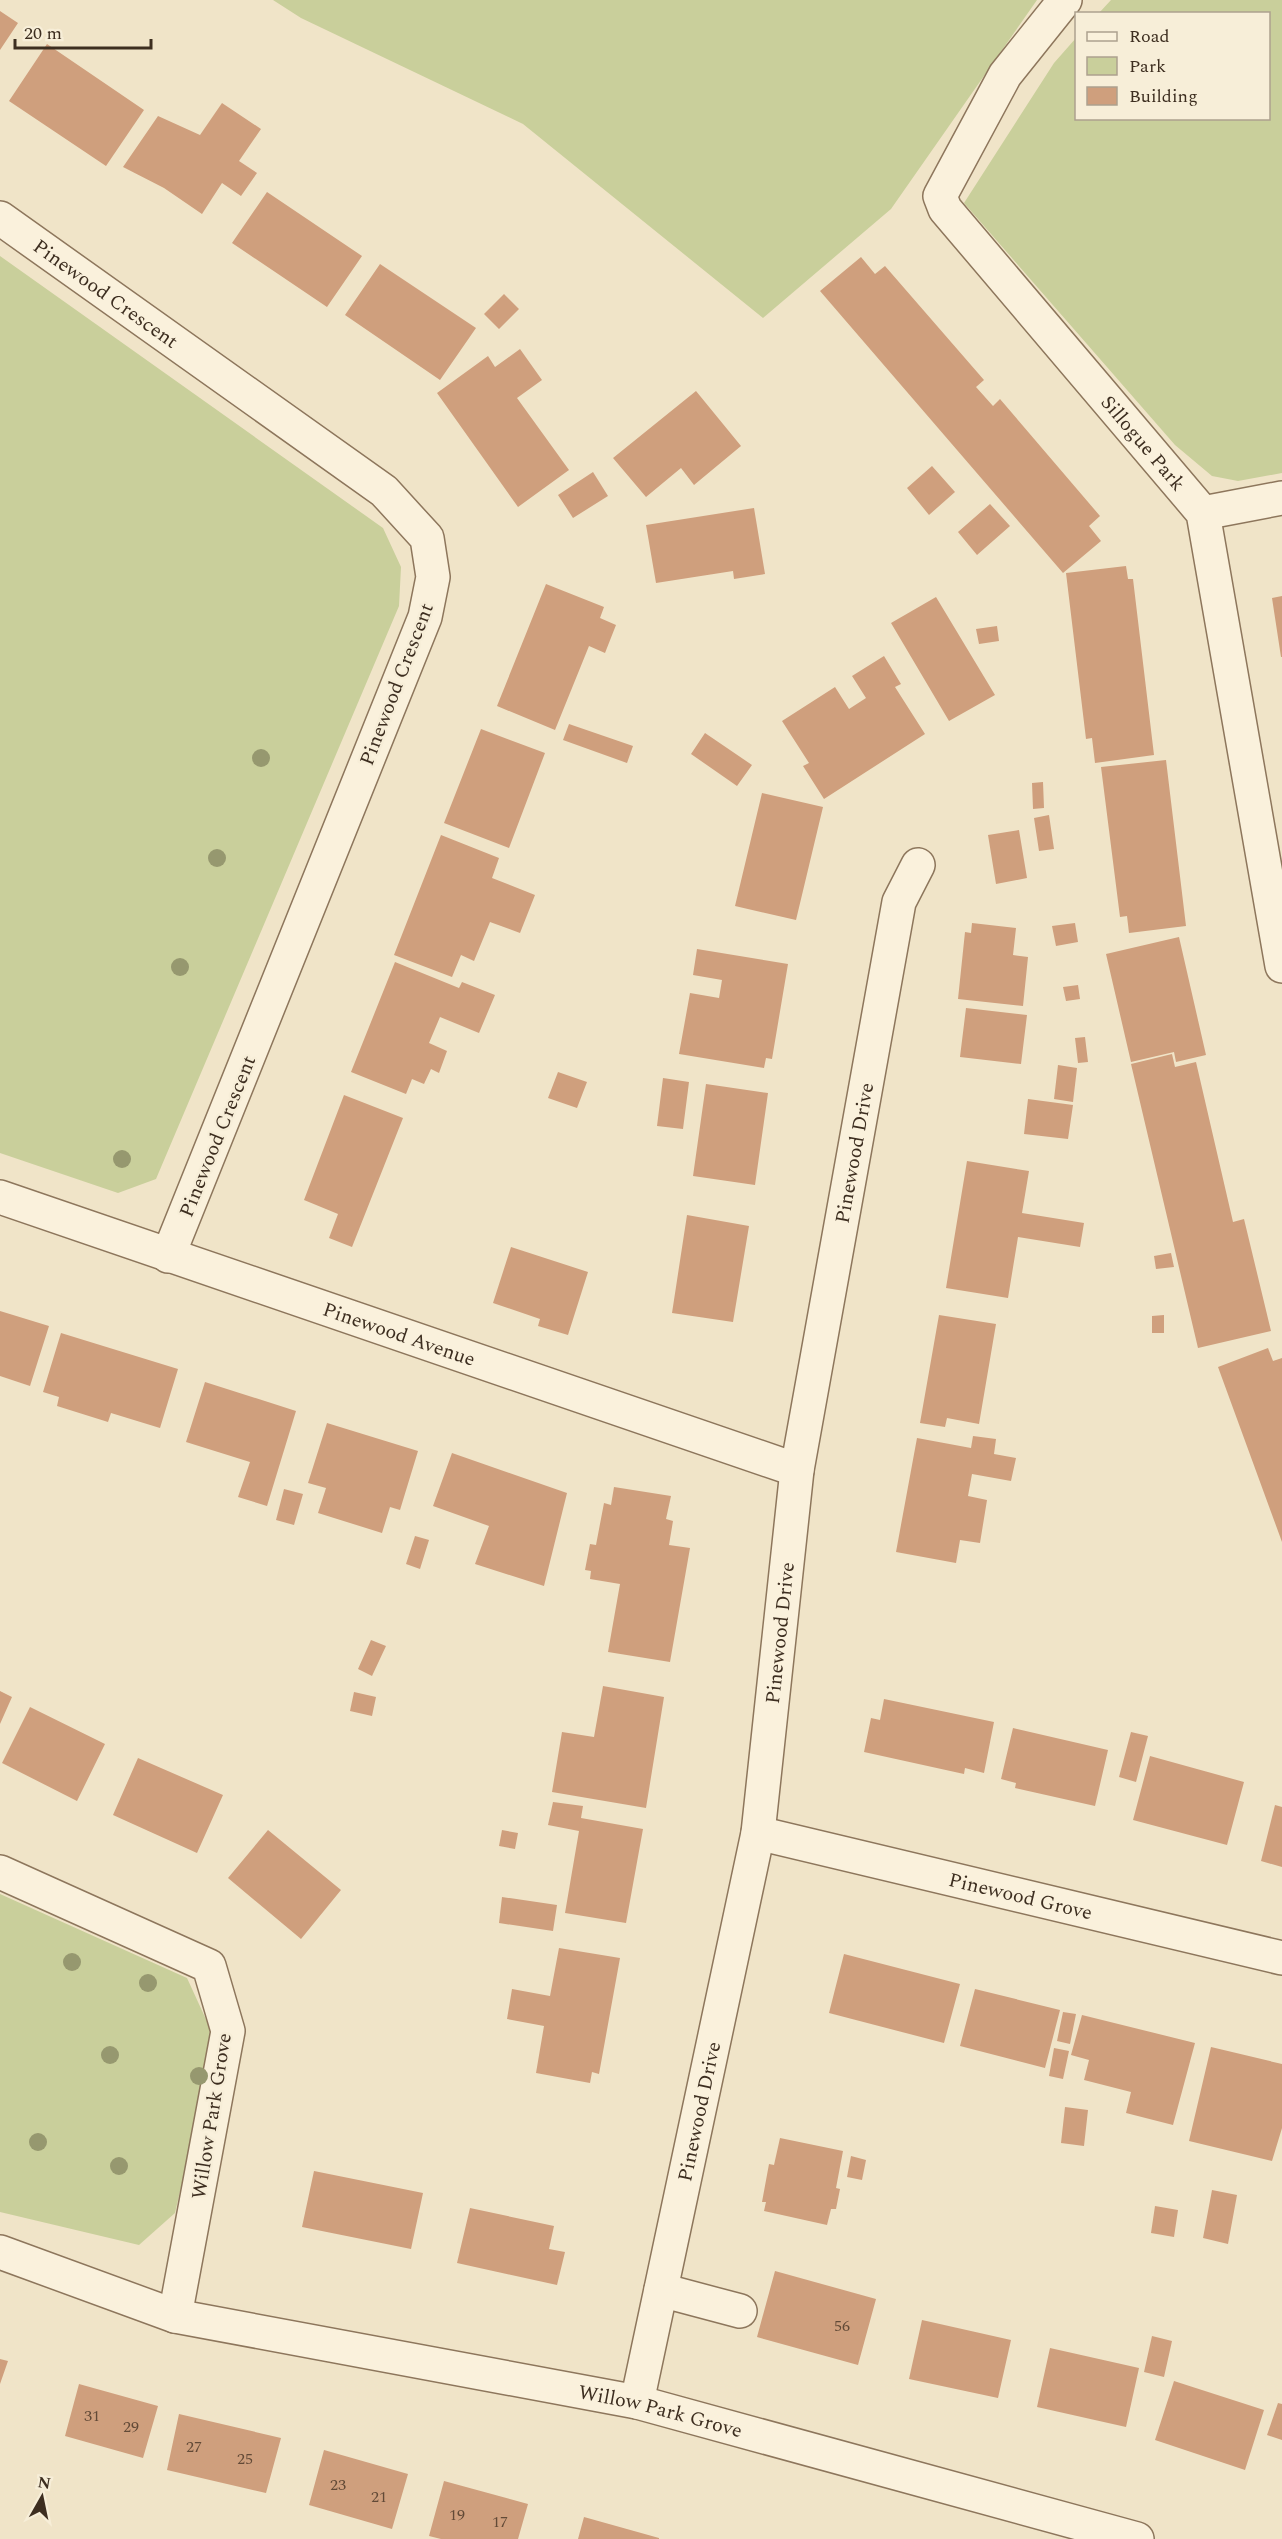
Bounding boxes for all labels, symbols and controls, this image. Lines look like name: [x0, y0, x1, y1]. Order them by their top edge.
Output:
scale bar: [15, 12, 152, 50]
legend: [1075, 12, 1270, 120]
text: 20 m: [24, 20, 62, 47]
text: Road: [1129, 23, 1170, 50]
text: Park: [1129, 53, 1166, 80]
text: Building: [1129, 83, 1198, 110]
street label: Pinewood Crescent: [26, 232, 184, 356]
street label: Sillogue Park: [1093, 389, 1192, 498]
street label: Pinewood Crescent: [352, 599, 442, 770]
street label: Pinewood Crescent: [172, 1051, 264, 1222]
street label: Pinewood Drive: [828, 1080, 882, 1226]
street label: Pinewood Avenue: [319, 1295, 479, 1375]
street label: Pinewood Drive: [758, 1561, 803, 1705]
street label: Pinewood Grove: [945, 1865, 1095, 1928]
street label: Willow Park Grove: [184, 2031, 240, 2201]
street label: Pinewood Drive: [670, 2039, 729, 2184]
house number: 56: [834, 2314, 850, 2338]
street label: Willow Park Grove: [576, 2377, 746, 2446]
house number: 31: [84, 2404, 100, 2428]
house number: 29: [123, 2415, 139, 2439]
house number: 27: [186, 2435, 202, 2459]
house number: 25: [237, 2447, 253, 2471]
north arrow: [12, 2467, 72, 2527]
text: N: [36, 2470, 53, 2496]
house number: 23: [330, 2473, 346, 2497]
house number: 21: [371, 2485, 387, 2509]
house number: 19: [449, 2503, 465, 2527]
house number: 17: [492, 2510, 508, 2534]

